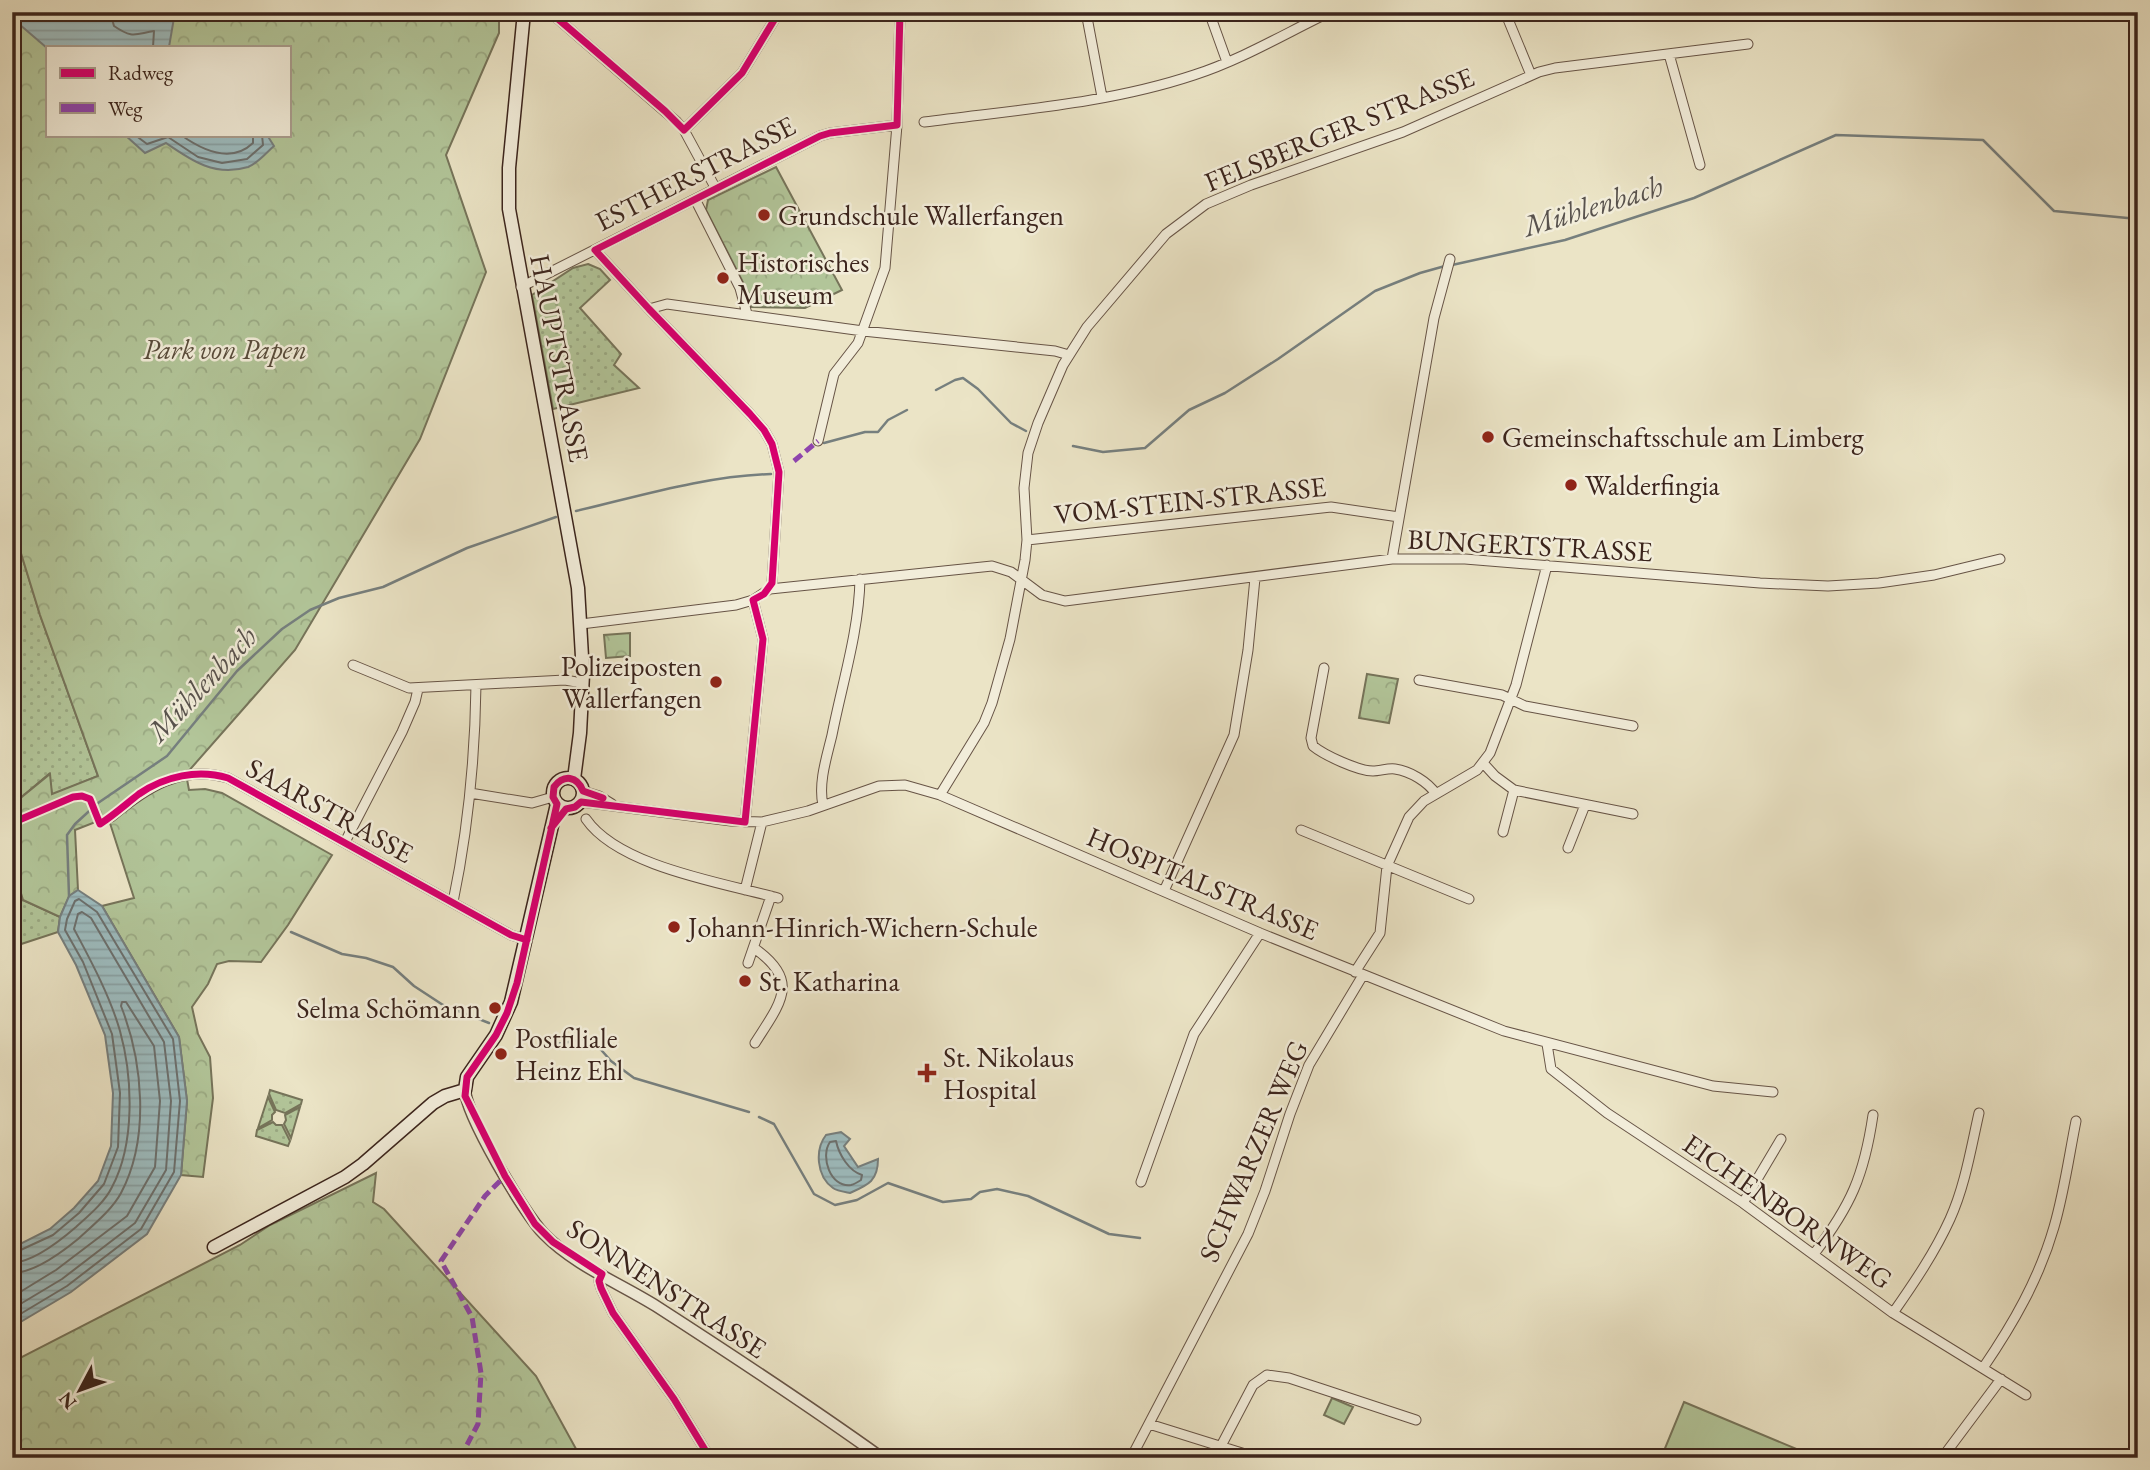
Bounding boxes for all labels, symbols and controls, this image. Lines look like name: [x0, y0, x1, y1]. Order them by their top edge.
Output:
legend: [46, 46, 290, 136]
street label: FELSBERGER STRASSE: [1199, 58, 1479, 200]
text: Radweg: [108, 59, 174, 86]
text: Weg: [108, 95, 143, 122]
street label: ESTHERSTRASSE: [589, 107, 801, 239]
water label: Mühlenbach: [1516, 166, 1668, 246]
place label: Grundschule Wallerfangen: [778, 197, 1064, 233]
marker: Grundschule Wallerfangen: [756, 207, 772, 223]
place label: Historisches Museum: [737, 244, 869, 312]
street label: HAUPTSTRASSE: [522, 251, 598, 465]
marker: Historisches Museum: [715, 270, 731, 286]
park label: Park von Papen: [143, 331, 307, 367]
place label: Gemeinschaftsschule am Limberg: [1502, 419, 1865, 455]
marker: Gemeinschaftsschule am Limberg: [1480, 429, 1496, 445]
place label: Walderfingia: [1585, 467, 1721, 503]
street label: VOM-STEIN-STRASSE: [1052, 468, 1328, 532]
marker: Walderfingia: [1563, 477, 1579, 493]
street label: BUNGERTSTRASSE: [1406, 521, 1654, 569]
water label: Mühlenbach: [137, 617, 265, 751]
place label: Polizeiposten Wallerfangen: [561, 648, 702, 716]
marker: Polizeiposten Wallerfangen: [708, 674, 724, 690]
street label: SAARSTRASSE: [240, 749, 420, 871]
street label: HOSPITALSTRASSE: [1082, 818, 1324, 948]
place label: Johann-Hinrich-Wichern-Schule: [686, 909, 1038, 945]
marker: Johann-Hinrich-Wichern-Schule: [666, 919, 682, 935]
place label: St. Katharina: [759, 963, 900, 999]
marker: St. Katharina: [737, 973, 753, 989]
place label: Selma Schömann: [297, 990, 481, 1026]
marker: Selma Schömann: [487, 1000, 503, 1016]
place label: Postfiliale Heinz Ehl: [515, 1020, 624, 1088]
street label: SCHWARZER WEG: [1190, 1035, 1316, 1267]
place label: St. Nikolaus Hospital: [943, 1039, 1074, 1107]
marker: Postfiliale Heinz Ehl: [493, 1046, 509, 1062]
marker: St. Nikolaus Hospital: [917, 1063, 937, 1083]
street label: EICHENBORNWEG: [1676, 1125, 1900, 1297]
street label: SONNENSTRASSE: [560, 1210, 774, 1366]
north arrow: [46, 1354, 116, 1424]
text: N: [53, 1386, 82, 1415]

